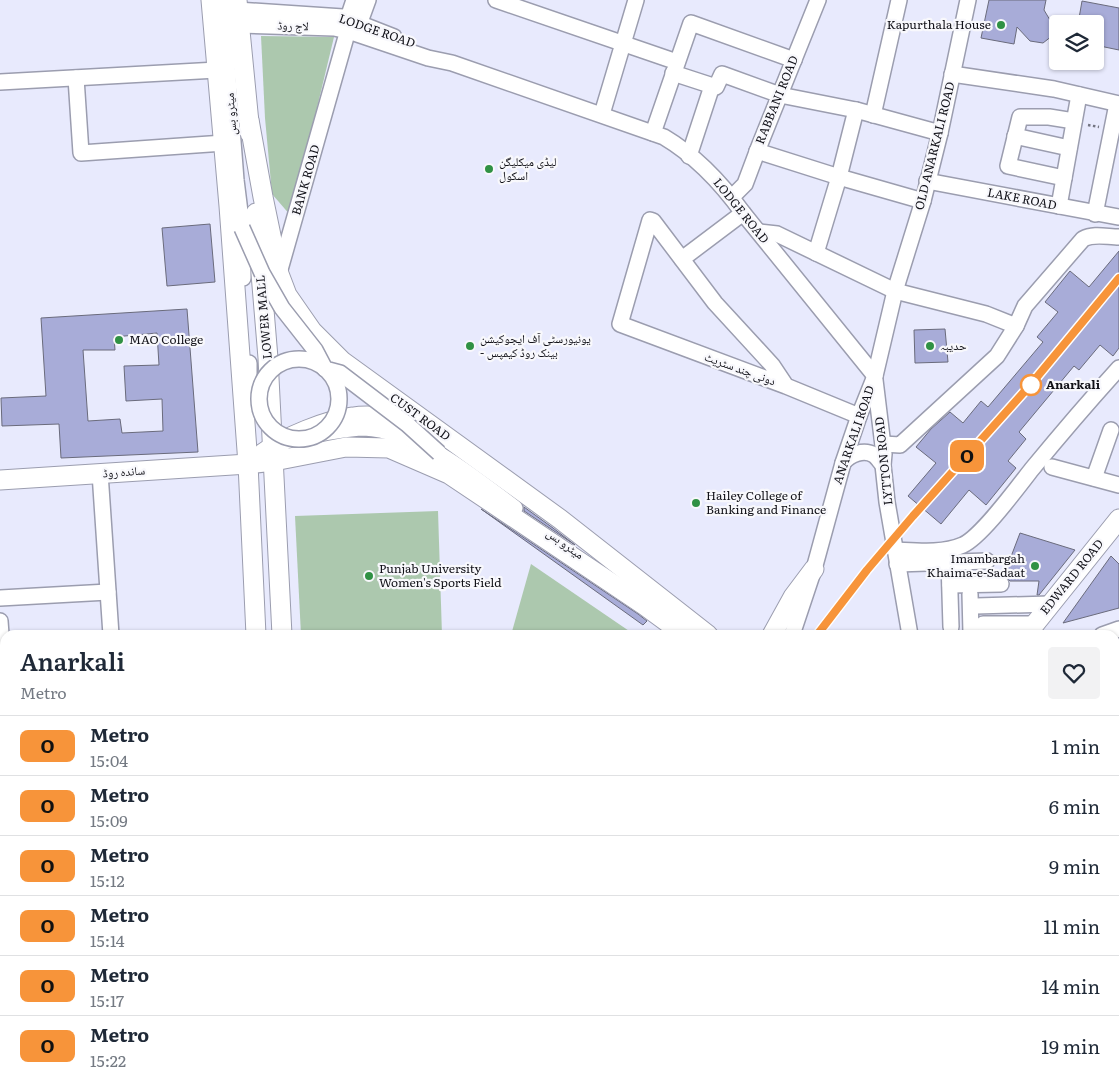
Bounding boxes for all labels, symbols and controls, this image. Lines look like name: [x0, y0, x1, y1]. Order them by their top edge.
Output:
street label: LODGE ROAD: [337, 9, 418, 52]
street label: لاج روڈ: [277, 15, 309, 35]
place label: Kapurthala House: [887, 15, 991, 33]
map controls: [1049, 15, 1104, 70]
button: layers: [1049, 15, 1104, 70]
marker: Kapurthala House: [995, 19, 1007, 31]
street label: RABBANI ROAD: [750, 53, 802, 147]
street label: OLD ANARKALI ROAD: [909, 80, 959, 212]
street label: میٹرو بس: [220, 92, 240, 136]
street label: BANK ROAD: [286, 142, 324, 217]
place label: لیڈی میکلیگن اسکول: [499, 152, 556, 184]
marker: لیڈی میکلیگن اسکول: [483, 163, 495, 175]
street label: LODGE ROAD: [710, 174, 774, 247]
street label: LAKE ROAD: [986, 182, 1058, 214]
street label: LOWER MALL: [250, 274, 276, 360]
place label: یونیورسٹی آف ایجوکیشن - بینک روڈ کیمپس: [480, 329, 591, 361]
place label: MAO College: [129, 330, 203, 348]
marker: MAO College: [113, 334, 125, 346]
place label: حدیبہ: [940, 336, 967, 354]
marker: یونیورسٹی آف ایجوکیشن - بینک روڈ کیمپس: [464, 340, 476, 352]
marker: حدیبہ: [924, 340, 936, 352]
street label: دونی چند سٹریٹ: [702, 347, 779, 389]
marker: Anarkali: [1020, 374, 1042, 396]
place label: Anarkali: [1046, 375, 1101, 393]
street label: ANARKALI ROAD: [828, 383, 878, 486]
street label: CUST ROAD: [387, 388, 455, 444]
street label: LYTTON ROAD: [869, 416, 897, 506]
line badge: O: [951, 440, 983, 472]
text: O: [960, 442, 974, 469]
street label: ساندہ روڈ: [102, 461, 146, 481]
place label: Hailey College of Banking and Finance: [706, 486, 826, 518]
marker: Hailey College of Banking and Finance: [690, 497, 702, 509]
street label: میٹرو بس: [543, 523, 588, 563]
street label: EDWARD ROAD: [1035, 535, 1107, 618]
place label: Imambargah Khaima-e-Sadaat: [927, 549, 1025, 581]
place label: Punjab University Women's Sports Field: [379, 559, 502, 591]
marker: Imambargah Khaima-e-Sadaat: [1029, 560, 1041, 572]
marker: Punjab University Women's Sports Field: [363, 570, 375, 582]
text: Anarkali: [20, 643, 125, 678]
button: heart: [1048, 647, 1100, 699]
text: Metro: [20, 680, 67, 704]
text: Metro: [90, 720, 149, 748]
text: O: [41, 732, 55, 759]
text: 1 min: [1051, 732, 1100, 760]
text: 15:04: [90, 748, 128, 772]
text: Metro: [90, 780, 149, 808]
text: O: [41, 792, 55, 819]
text: 6 min: [1049, 792, 1100, 820]
text: 15:09: [90, 808, 128, 832]
text: Metro: [90, 840, 149, 868]
text: O: [41, 852, 55, 879]
text: 9 min: [1049, 852, 1100, 880]
text: 15:12: [90, 868, 125, 892]
text: Metro: [90, 900, 149, 928]
text: O: [41, 912, 55, 939]
text: 11 min: [1043, 912, 1100, 940]
text: 15:14: [90, 928, 125, 952]
text: Metro: [90, 960, 149, 988]
text: O: [41, 972, 55, 999]
text: 14 min: [1041, 972, 1100, 1000]
text: 15:17: [90, 988, 124, 1012]
text: Metro: [90, 1020, 149, 1048]
text: O: [41, 1032, 55, 1059]
text: 19 min: [1041, 1032, 1100, 1060]
text: 15:22: [90, 1048, 126, 1072]

